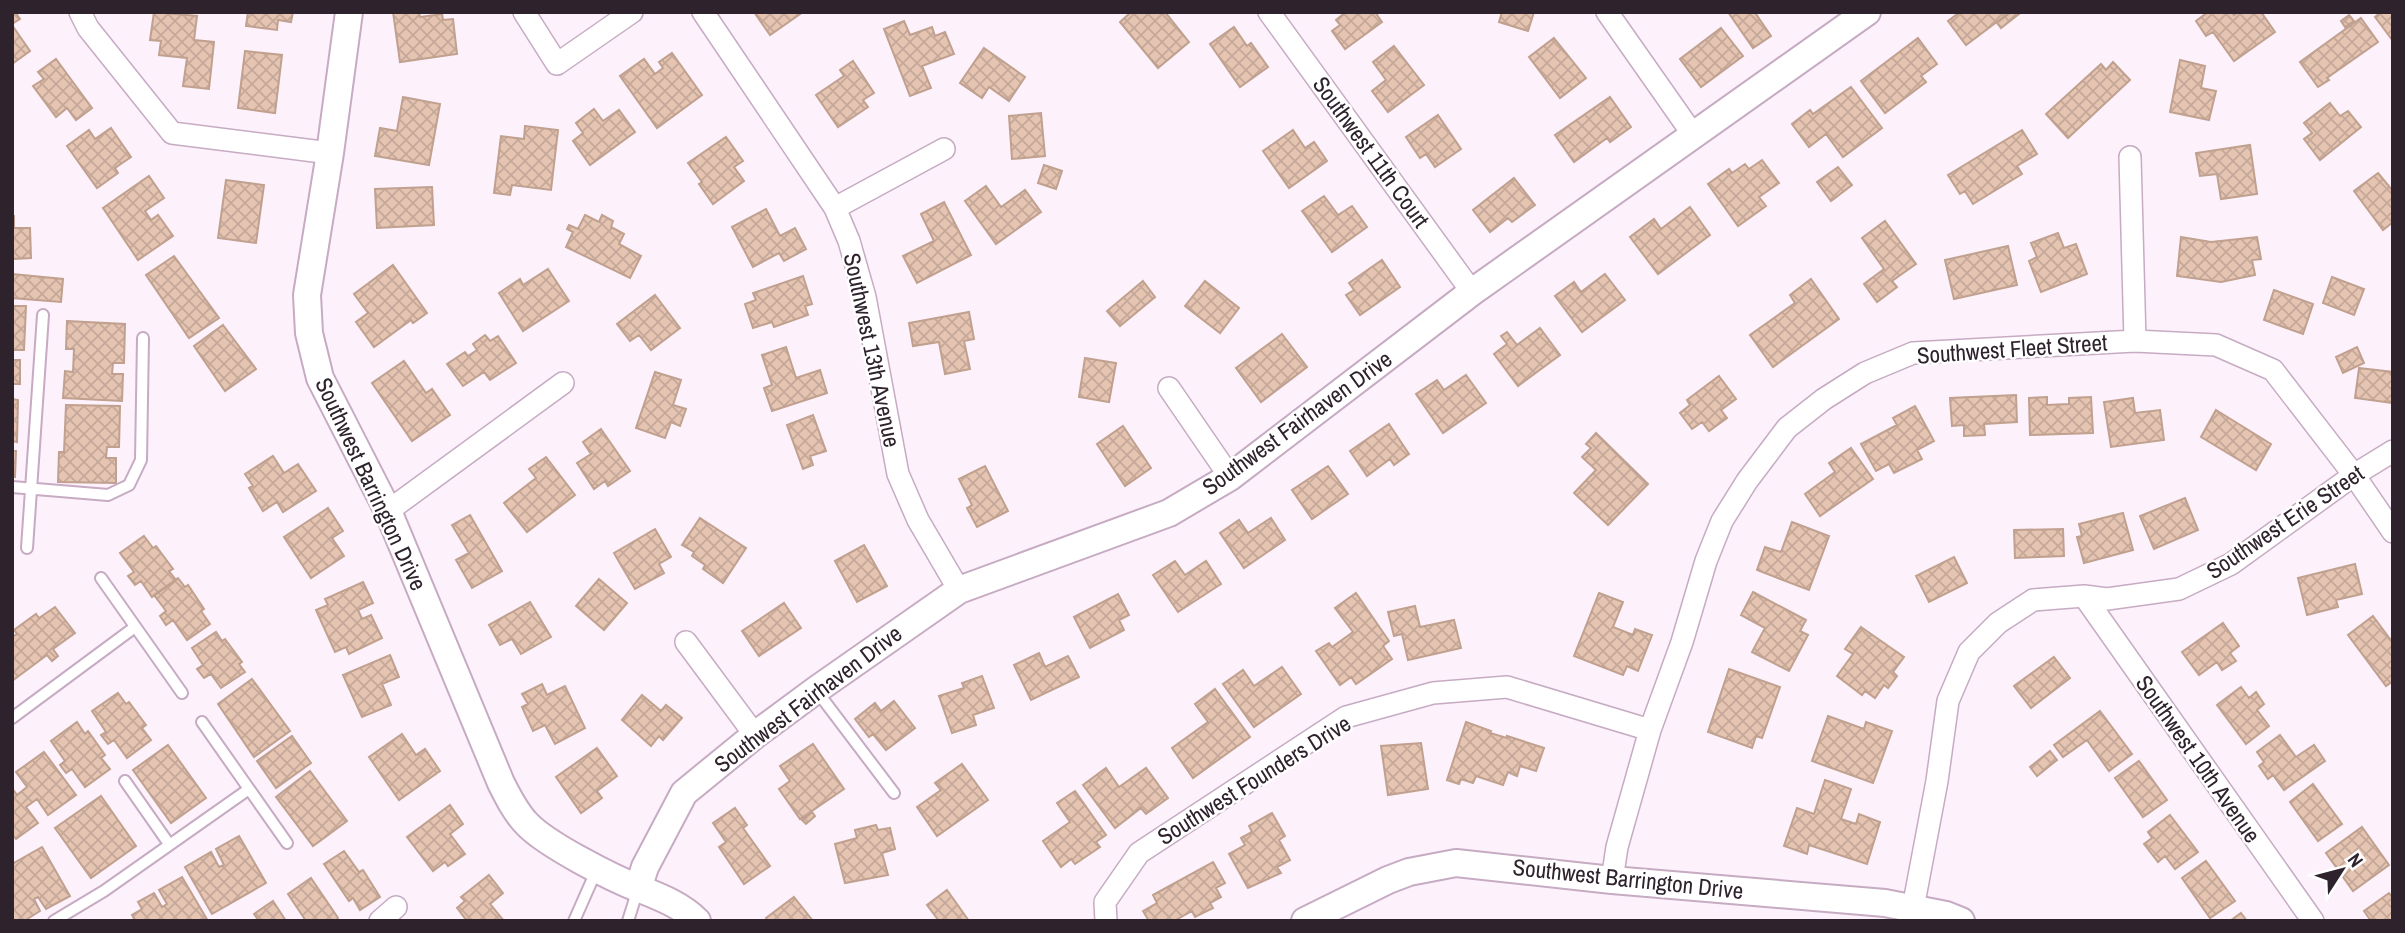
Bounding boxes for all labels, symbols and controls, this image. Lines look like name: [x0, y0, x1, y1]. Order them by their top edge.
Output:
street label: Southwest 11th Court: [1306, 70, 1437, 234]
street label: Southwest 13th Avenue: [837, 250, 908, 450]
street label: Southwest Fleet Street: [1916, 326, 2108, 371]
street label: Southwest Fairhaven Drive: [1196, 343, 1398, 502]
street label: Southwest Barrington Drive: [308, 372, 434, 595]
street label: Southwest Erie Street: [2200, 457, 2369, 586]
street label: Southwest Fairhaven Drive: [707, 618, 908, 779]
street label: Southwest 10th Avenue: [2129, 669, 2268, 849]
street label: Southwest Founders Drive: [1151, 708, 1356, 852]
north arrow: [2307, 835, 2377, 905]
text: N: [2342, 848, 2370, 872]
street label: Southwest Barrington Drive: [1511, 851, 1745, 906]

